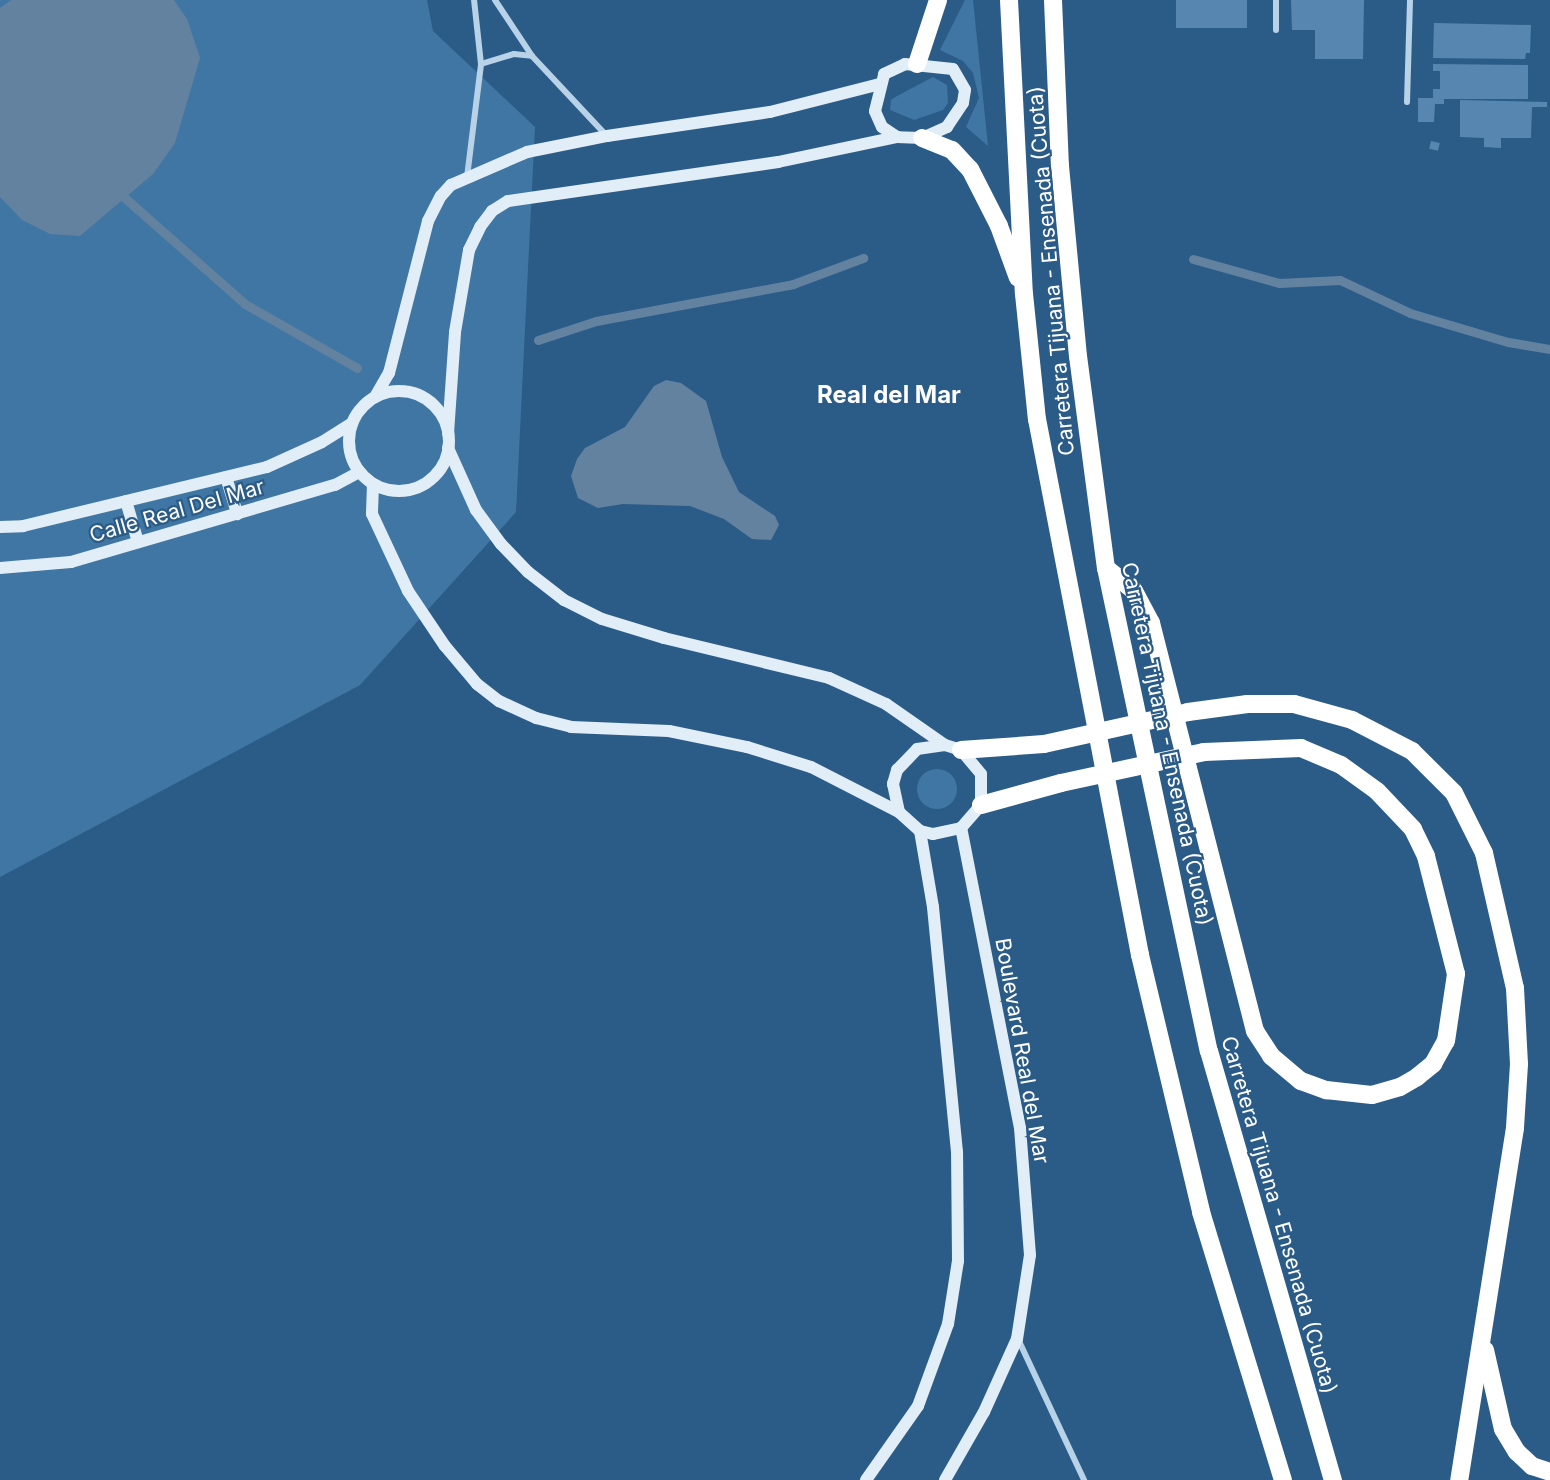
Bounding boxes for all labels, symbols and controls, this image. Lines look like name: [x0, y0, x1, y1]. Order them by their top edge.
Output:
street label: Carretera Tijuana - Ensenada (Cuota): [1022, 85, 1080, 457]
district label: Real del Mar: [817, 381, 961, 409]
street label: Calle Real Del Mar: [87, 474, 267, 548]
street label: Carretera Tijuana - Ensenada (Cuota): [1116, 560, 1218, 928]
street label: Boulevard Real del Mar: [990, 936, 1054, 1166]
street label: Carretera Tijuana - Ensenada (Cuota): [1216, 1033, 1342, 1397]

